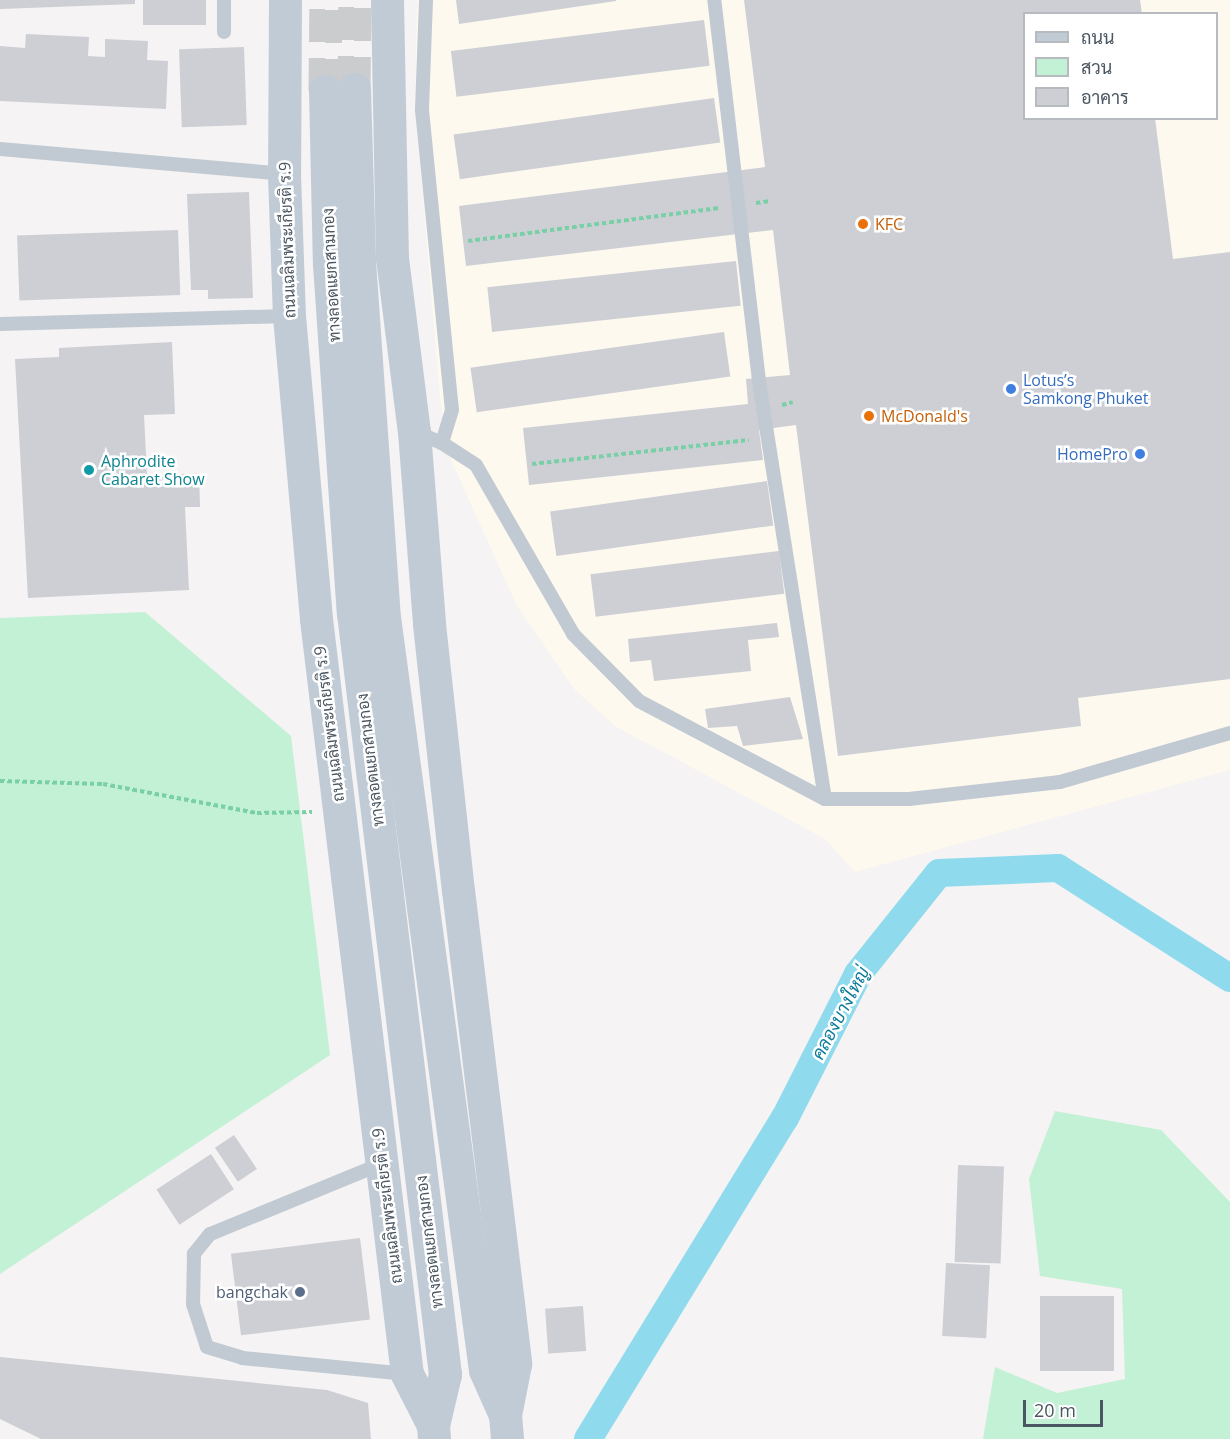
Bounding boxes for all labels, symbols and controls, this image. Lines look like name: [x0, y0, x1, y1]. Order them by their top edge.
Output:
legend: [1023, 12, 1218, 120]
text: ถนน: [1081, 25, 1114, 49]
text: สวน: [1081, 55, 1112, 79]
text: อาคาร: [1081, 85, 1129, 109]
street label: ถนนเฉลิมพระเกียรติ ร.9: [275, 161, 299, 319]
street label: ทางลอดแยกสามกอง: [318, 208, 344, 342]
place label: KFC: [875, 214, 903, 234]
marker: KFC: [856, 217, 870, 231]
place label: Lotus’s Samkong Phuket: [1023, 370, 1149, 408]
marker: Lotus’s Samkong Phuket: [1004, 382, 1018, 396]
place label: McDonald's: [881, 406, 968, 426]
marker: McDonald's: [862, 409, 876, 423]
place label: HomePro: [1057, 444, 1128, 464]
marker: HomePro: [1133, 447, 1147, 461]
place label: Aphrodite Cabaret Show: [101, 451, 205, 489]
marker: Aphrodite Cabaret Show: [82, 463, 96, 477]
street label: ถนนเฉลิมพระเกียรติ ร.9: [310, 645, 348, 803]
street label: ทางลอดแยกสามกอง: [352, 692, 388, 828]
water label: คลองบางใหญ่: [807, 963, 873, 1063]
street label: ถนนเฉลิมพระเกียรติ ร.9: [368, 1127, 406, 1285]
street label: ทางลอดแยกสามกอง: [411, 1174, 447, 1310]
place label: bangchak: [216, 1282, 288, 1302]
marker: bangchak: [293, 1285, 307, 1299]
scale bar: [1026, 1388, 1106, 1426]
text: 20 m: [1034, 1398, 1076, 1422]

